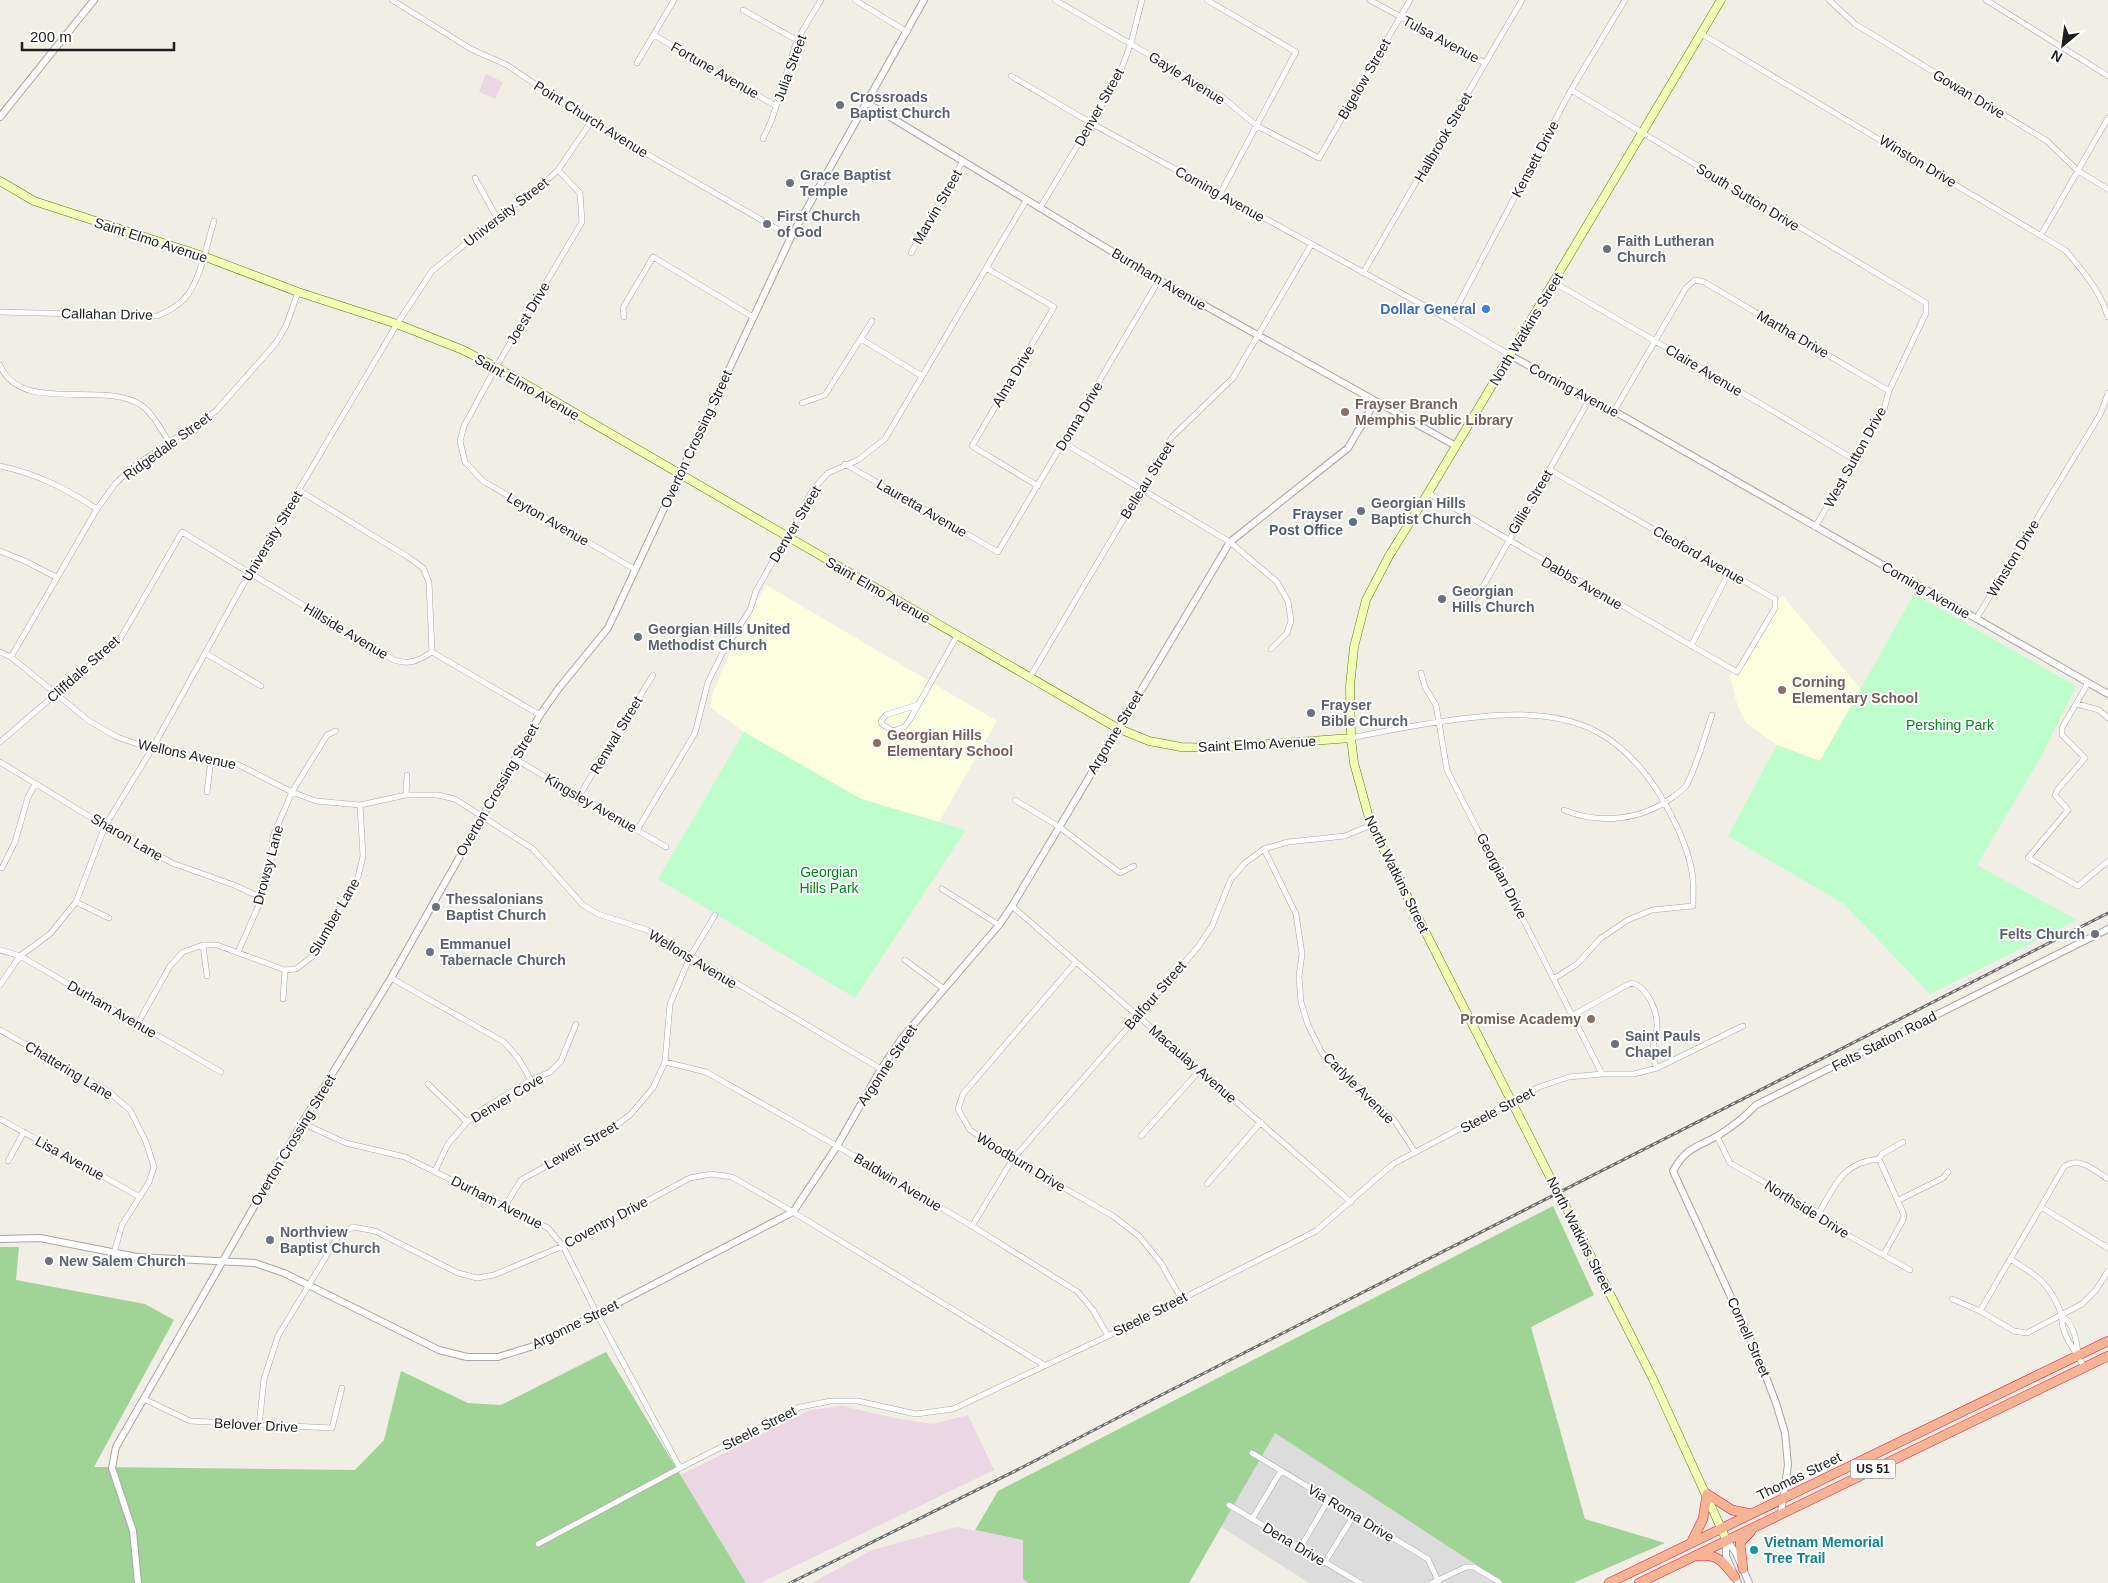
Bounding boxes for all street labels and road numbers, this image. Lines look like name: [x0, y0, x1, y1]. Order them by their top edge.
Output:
street label: Tulsa Avenue: [1400, 12, 1482, 66]
street label: Julia Street: [771, 32, 810, 104]
street label: Bigelow Street: [1335, 36, 1394, 122]
street label: Fortune Avenue: [668, 38, 762, 102]
street label: Gayle Avenue: [1146, 48, 1228, 108]
street label: Denver Street: [1071, 65, 1127, 149]
street label: Gowan Drive: [1930, 66, 2008, 122]
street label: Point Church Avenue: [531, 77, 651, 161]
street label: Hallbrook Street: [1411, 89, 1475, 184]
street label: Kensett Drive: [1508, 118, 1562, 200]
street label: Winston Drive: [1877, 132, 1960, 190]
street label: South Sutton Drive: [1694, 160, 1803, 234]
street label: Corning Avenue: [1173, 163, 1268, 225]
street label: Marvin Street: [909, 167, 965, 247]
street label: University Street: [461, 174, 551, 250]
street label: Saint Elmo Avenue: [92, 214, 210, 266]
street label: Burnham Avenue: [1109, 245, 1209, 314]
street label: North Watkins Street: [1486, 270, 1566, 388]
street label: Joest Drive: [503, 279, 553, 347]
street label: Callahan Drive: [61, 305, 153, 323]
street label: Martha Drive: [1754, 307, 1832, 361]
street label: Claire Avenue: [1663, 341, 1746, 399]
street label: Alma Drive: [989, 342, 1038, 409]
street label: Saint Elmo Avenue: [472, 351, 582, 424]
street label: Corning Avenue: [1526, 360, 1622, 420]
street label: Overton Crossing Street: [657, 367, 735, 510]
street label: Donna Drive: [1052, 378, 1106, 453]
street label: West Sutton Drive: [1821, 404, 1889, 510]
street label: Ridgedale Street: [120, 409, 214, 483]
street label: Belleau Street: [1117, 438, 1177, 522]
street label: Gillie Street: [1505, 467, 1556, 537]
street label: Lauretta Avenue: [874, 476, 970, 540]
street label: Denver Street: [766, 483, 824, 565]
street label: University Street: [239, 488, 305, 584]
street label: Leyton Avenue: [504, 489, 592, 549]
street label: Winston Drive: [1984, 516, 2042, 599]
street label: Cleoford Avenue: [1650, 522, 1748, 588]
street label: Dabbs Avenue: [1539, 553, 1626, 613]
street label: Saint Elmo Avenue: [823, 554, 933, 627]
street label: Corning Avenue: [1879, 558, 1973, 622]
street label: Hillside Avenue: [301, 600, 391, 663]
street label: Cliffdale Street: [44, 632, 122, 706]
street label: Argonne Street: [1084, 687, 1146, 776]
street label: Renwal Street: [586, 693, 646, 777]
street label: Overton Crossing Street: [453, 721, 542, 859]
street label: Saint Elmo Avenue: [1198, 733, 1317, 755]
street label: Wellons Avenue: [136, 736, 238, 772]
street label: Kingsley Avenue: [542, 770, 640, 836]
street label: Sharon Lane: [88, 810, 166, 864]
street label: North Watkins Street: [1362, 813, 1432, 935]
street label: Drowsy Lane: [250, 823, 286, 907]
street label: Georgian Drive: [1473, 830, 1531, 922]
street label: Slumber Lane: [305, 875, 363, 959]
street label: Wellons Avenue: [646, 926, 740, 992]
street label: Balfour Street: [1121, 957, 1189, 1033]
street label: Durham Avenue: [65, 977, 160, 1041]
street label: Felts Station Road: [1829, 1008, 1939, 1074]
street label: Argonne Street: [854, 1021, 920, 1109]
street label: Macaulay Avenue: [1146, 1022, 1240, 1106]
street label: Chattering Lane: [22, 1037, 116, 1103]
street label: Carlyle Avenue: [1320, 1049, 1398, 1127]
street label: Denver Cove: [468, 1070, 546, 1126]
street label: Overton Crossing Street: [247, 1071, 339, 1208]
street label: Steele Street: [1458, 1084, 1537, 1136]
street label: Leweir Street: [541, 1117, 621, 1173]
street label: Woodburn Drive: [974, 1129, 1069, 1195]
street label: Lisa Avenue: [33, 1133, 107, 1184]
street label: Baldwin Avenue: [851, 1150, 945, 1215]
street label: Durham Avenue: [449, 1172, 545, 1232]
street label: North Watkins Street: [1544, 1174, 1616, 1296]
street label: Northside Drive: [1762, 1177, 1852, 1241]
street label: Coventry Drive: [561, 1193, 651, 1251]
street label: Steele Street: [1110, 1288, 1190, 1340]
street label: Cornell Street: [1724, 1295, 1774, 1379]
street label: Argonne Street: [529, 1296, 621, 1352]
street label: Steele Street: [719, 1402, 799, 1454]
street label: Belover Drive: [214, 1415, 299, 1435]
street label: Thomas Street: [1754, 1449, 1844, 1503]
road number: US 51: [1850, 1460, 1896, 1478]
street label: Via Roma Drive: [1305, 1481, 1397, 1545]
street label: Dena Drive: [1260, 1519, 1328, 1569]

